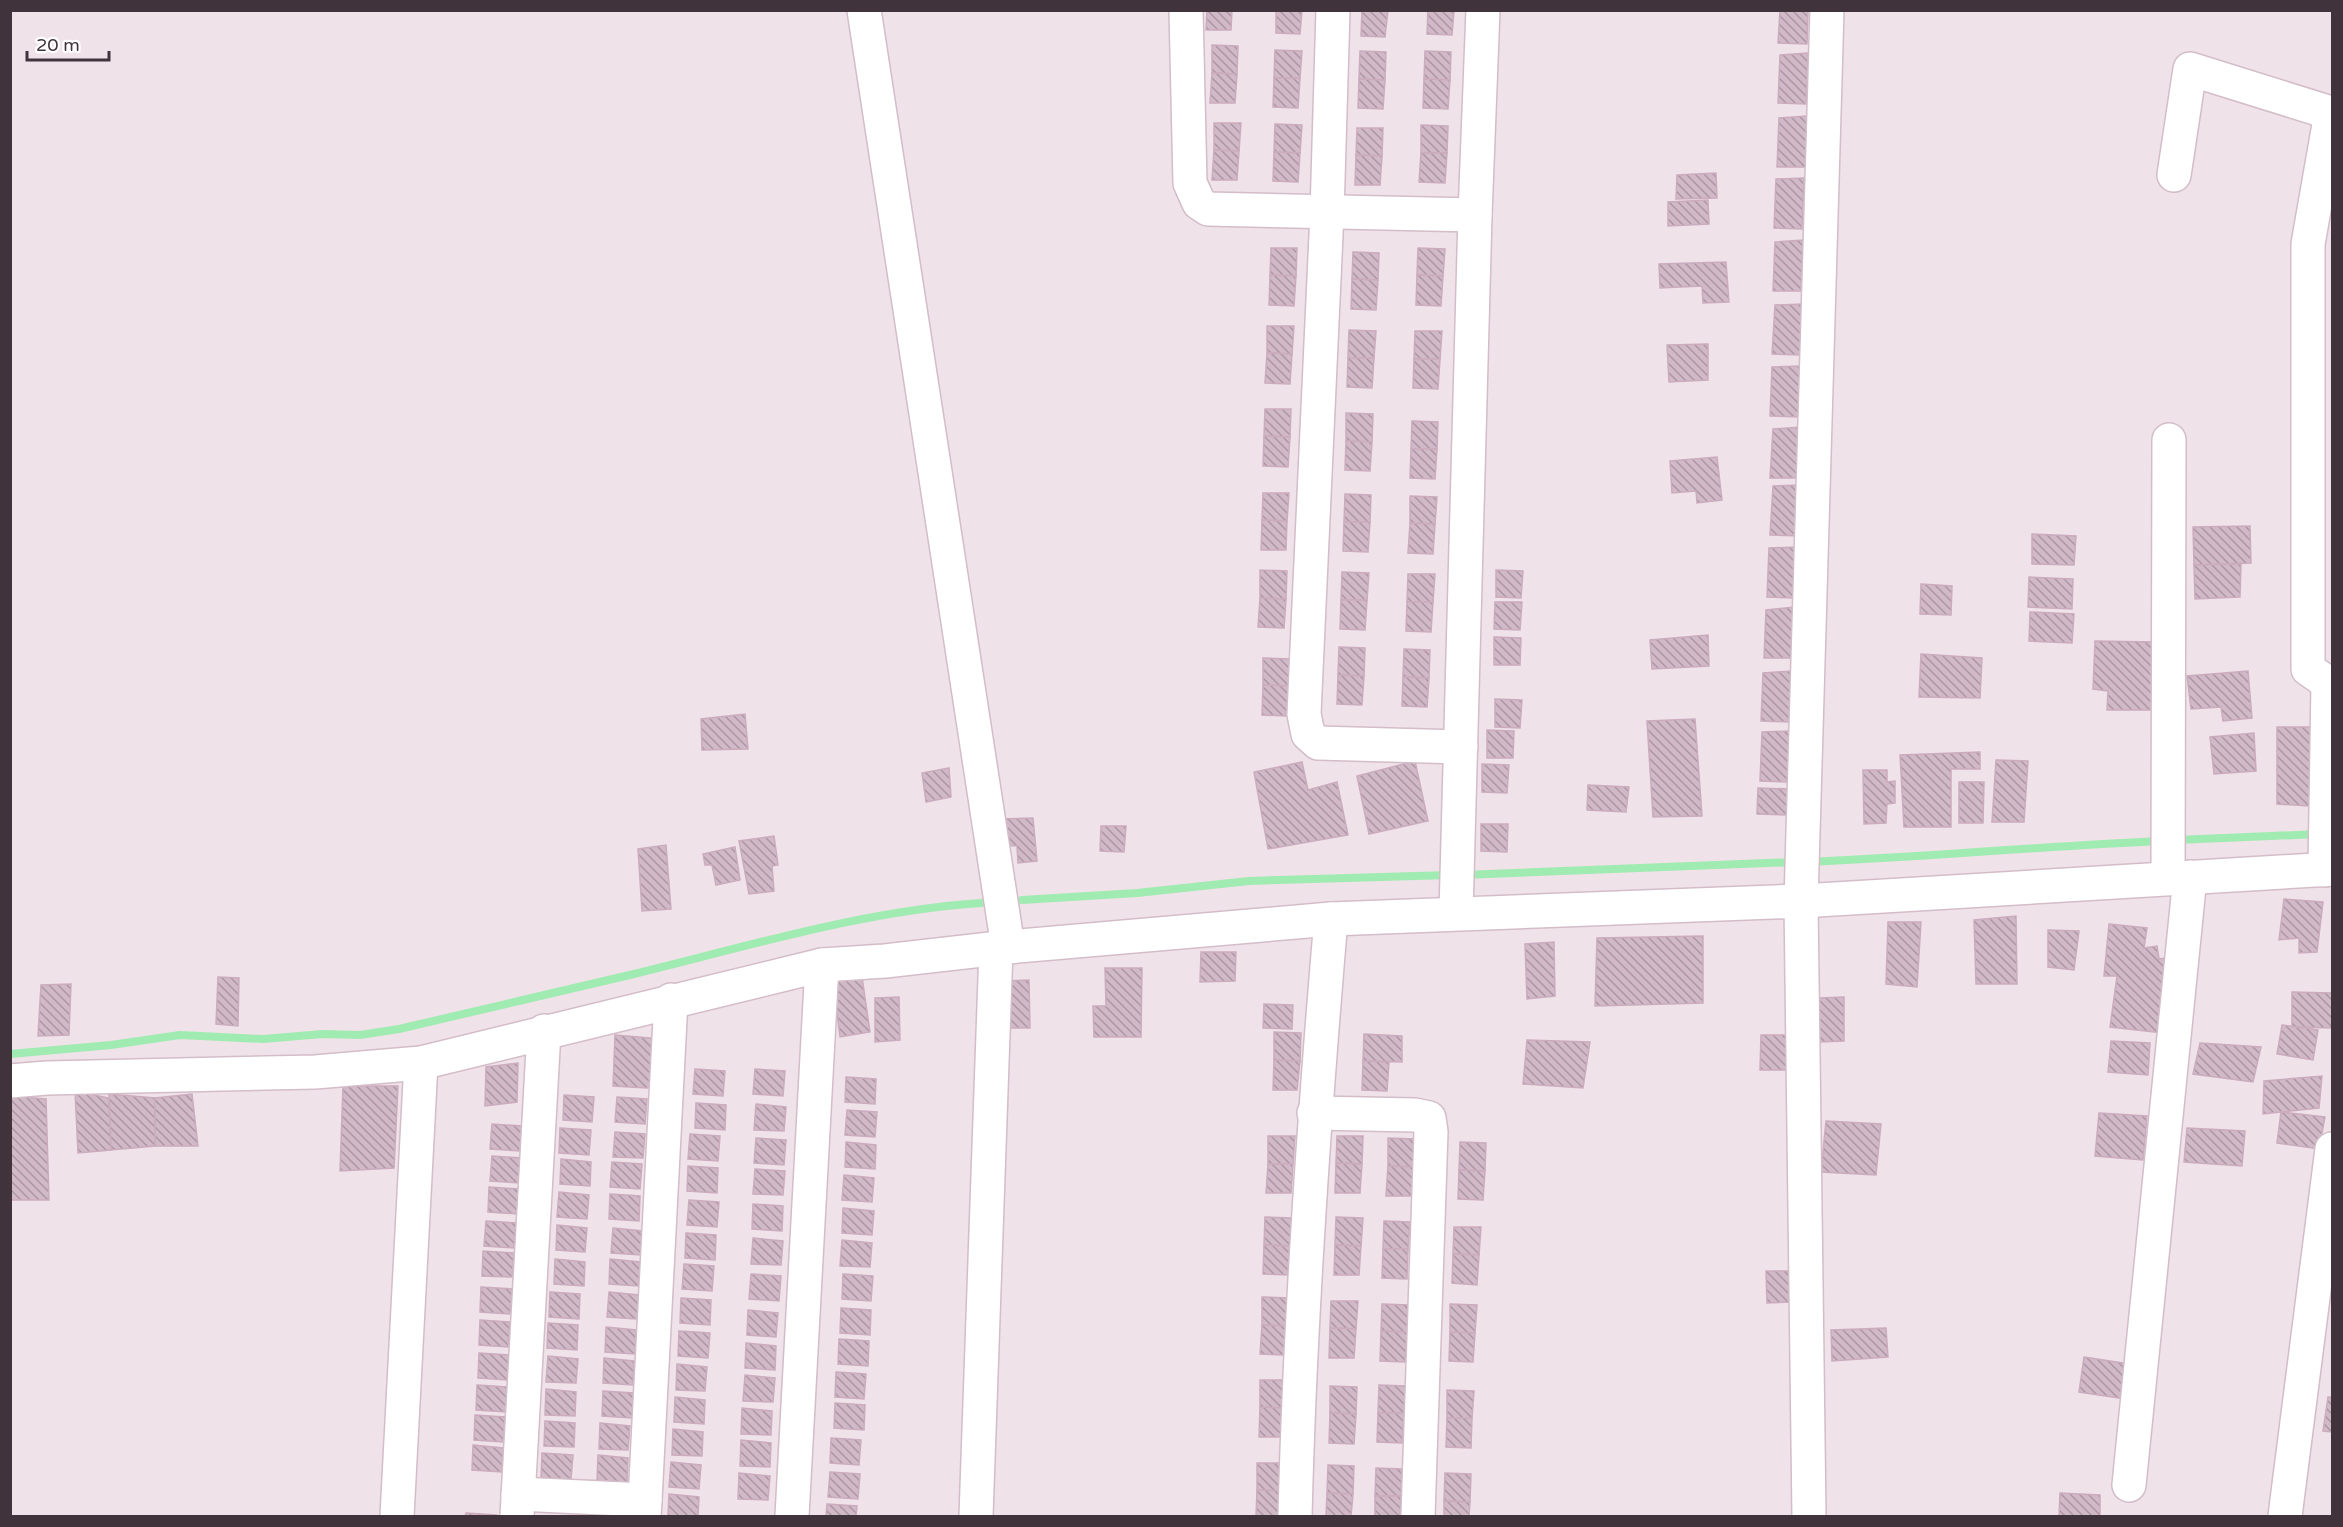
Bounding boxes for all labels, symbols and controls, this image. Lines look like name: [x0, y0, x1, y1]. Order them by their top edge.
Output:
scale bar: [27, 24, 110, 62]
text: 20 m: [36, 34, 80, 56]

